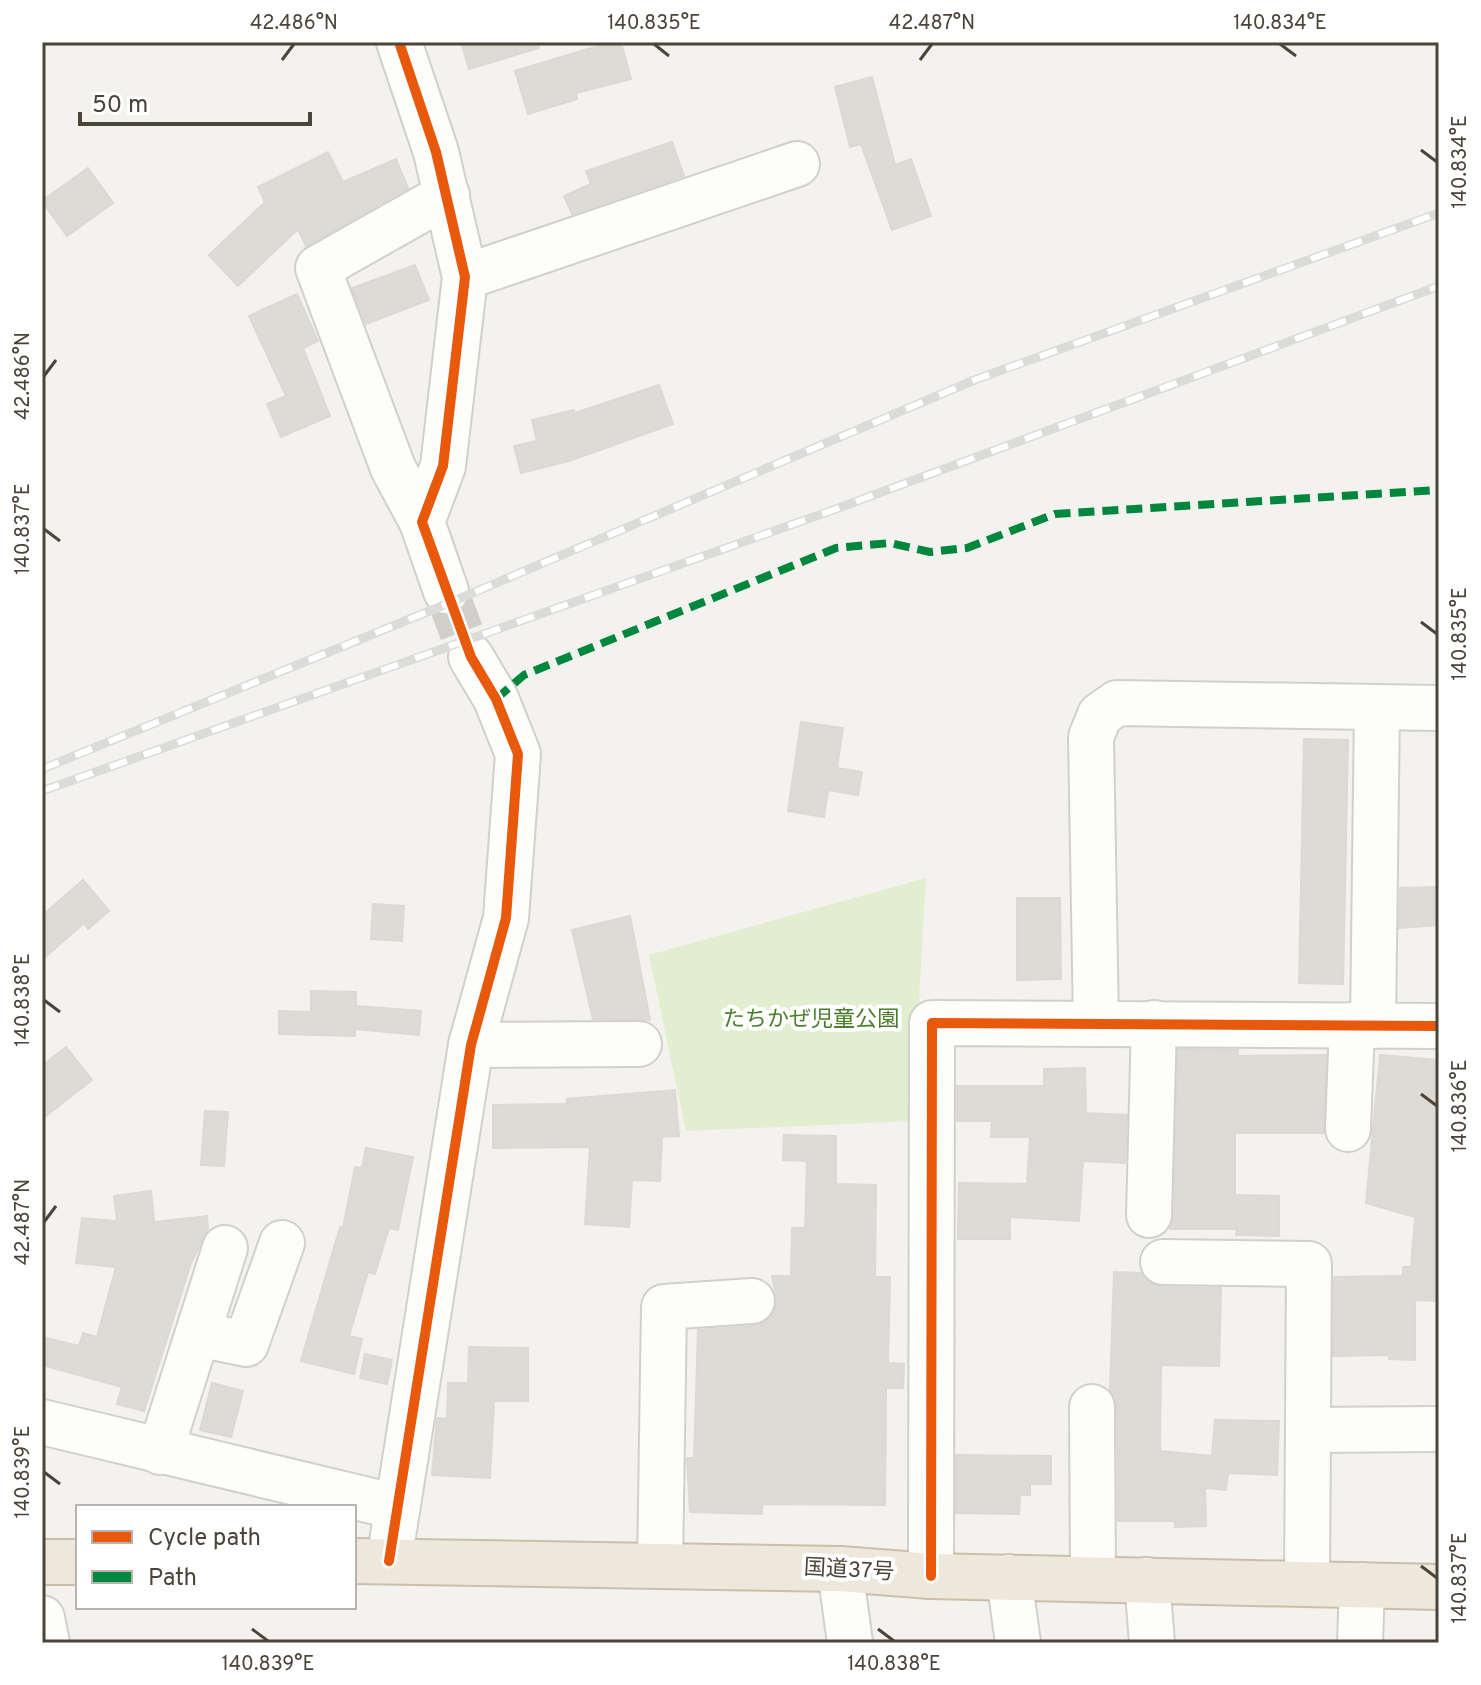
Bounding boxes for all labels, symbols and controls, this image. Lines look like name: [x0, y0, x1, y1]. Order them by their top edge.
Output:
text: 42.486°N: [250, 11, 338, 37]
text: 140.835°E: [607, 11, 701, 37]
text: 42.487°N: [889, 11, 975, 37]
text: 140.834°E: [1233, 11, 1327, 37]
scale bar: [80, 76, 310, 126]
text: 50 m: [92, 91, 148, 121]
text: 140.834°E: [1448, 115, 1474, 209]
text: 42.486°N: [11, 332, 37, 420]
text: 140.837°E: [11, 483, 37, 575]
text: 140.835°E: [1448, 587, 1474, 681]
text: 140.838°E: [11, 953, 37, 1047]
park label: たちかぜ児童公園: [723, 1007, 899, 1034]
text: 140.836°E: [1448, 1059, 1474, 1153]
text: 42.487°N: [11, 1179, 37, 1265]
text: 140.839°E: [11, 1426, 37, 1518]
legend: [76, 1505, 356, 1609]
text: Cycle path: [148, 1524, 261, 1554]
text: 140.837°E: [1448, 1532, 1474, 1624]
street label: 国道37号: [803, 1555, 895, 1587]
text: Path: [148, 1564, 197, 1594]
text: 140.839°E: [222, 1652, 314, 1678]
text: 140.838°E: [847, 1652, 941, 1678]

